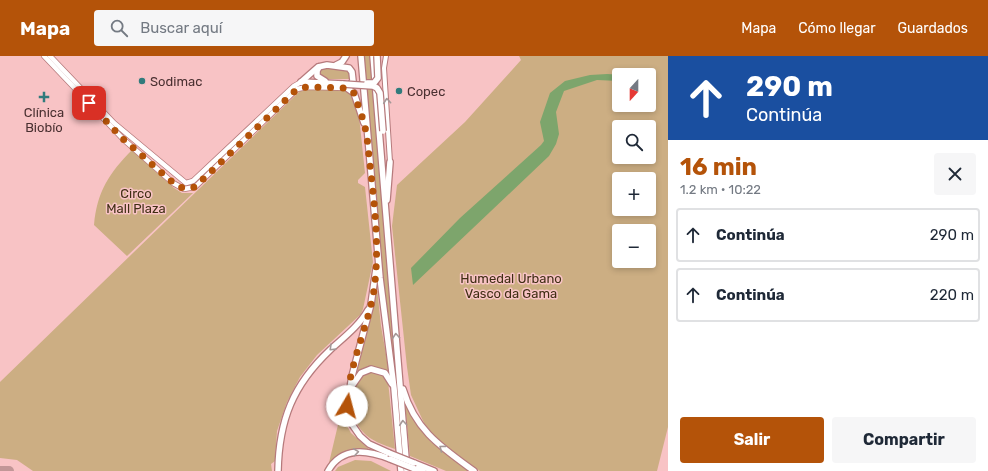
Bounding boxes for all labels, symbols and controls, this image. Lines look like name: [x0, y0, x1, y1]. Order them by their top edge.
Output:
search box: [94, 10, 374, 46]
text: Mapa: [20, 17, 70, 40]
icon: search: [108, 17, 130, 39]
text: Buscar aquí: [140, 19, 222, 37]
text: Mapa: [741, 20, 776, 37]
text: Cómo llegar: [798, 20, 876, 37]
text: Guardados: [898, 20, 968, 37]
north arrow: [612, 68, 656, 112]
map controls: [612, 68, 656, 268]
text: 290 m: [746, 70, 833, 103]
icon: ahead: [680, 72, 732, 124]
place label: Sodimac: [150, 74, 202, 89]
marker: Sodimac: [137, 76, 147, 86]
place label: Copec: [407, 84, 445, 99]
pin: [72, 86, 106, 120]
marker: Copec: [394, 86, 404, 96]
marker: Clínica Biobío: [38, 91, 50, 103]
icon: arrive: [78, 92, 100, 114]
one-way arrow: [382, 98, 391, 104]
text: Continúa: [746, 104, 822, 126]
place label: Clínica Biobío: [24, 105, 64, 135]
button: search: [612, 120, 656, 164]
text: 16 min: [680, 153, 757, 181]
button: close: [934, 153, 976, 195]
button: +: [612, 172, 656, 216]
text: 1.2 km · 10:22: [680, 182, 761, 197]
park label: Circo Mall Plaza: [106, 186, 166, 216]
button: −: [612, 224, 656, 268]
icon: ahead: [682, 224, 704, 246]
text: Continúa: [716, 226, 785, 244]
text: 290 m: [930, 226, 974, 244]
park label: Humedal Urbano Vasco da Gama: [460, 271, 562, 301]
icon: ahead: [682, 284, 704, 306]
text: Continúa: [716, 286, 785, 304]
text: 220 m: [930, 286, 974, 304]
one-way arrow: [392, 333, 401, 340]
one-way arrow: [329, 343, 337, 351]
position arrow: [326, 385, 368, 427]
button: Salir: [680, 417, 824, 463]
button: Compartir: [832, 417, 976, 463]
one-way arrow: [399, 420, 408, 426]
one-way arrow: [440, 446, 447, 453]
one-way arrow: [353, 448, 359, 457]

